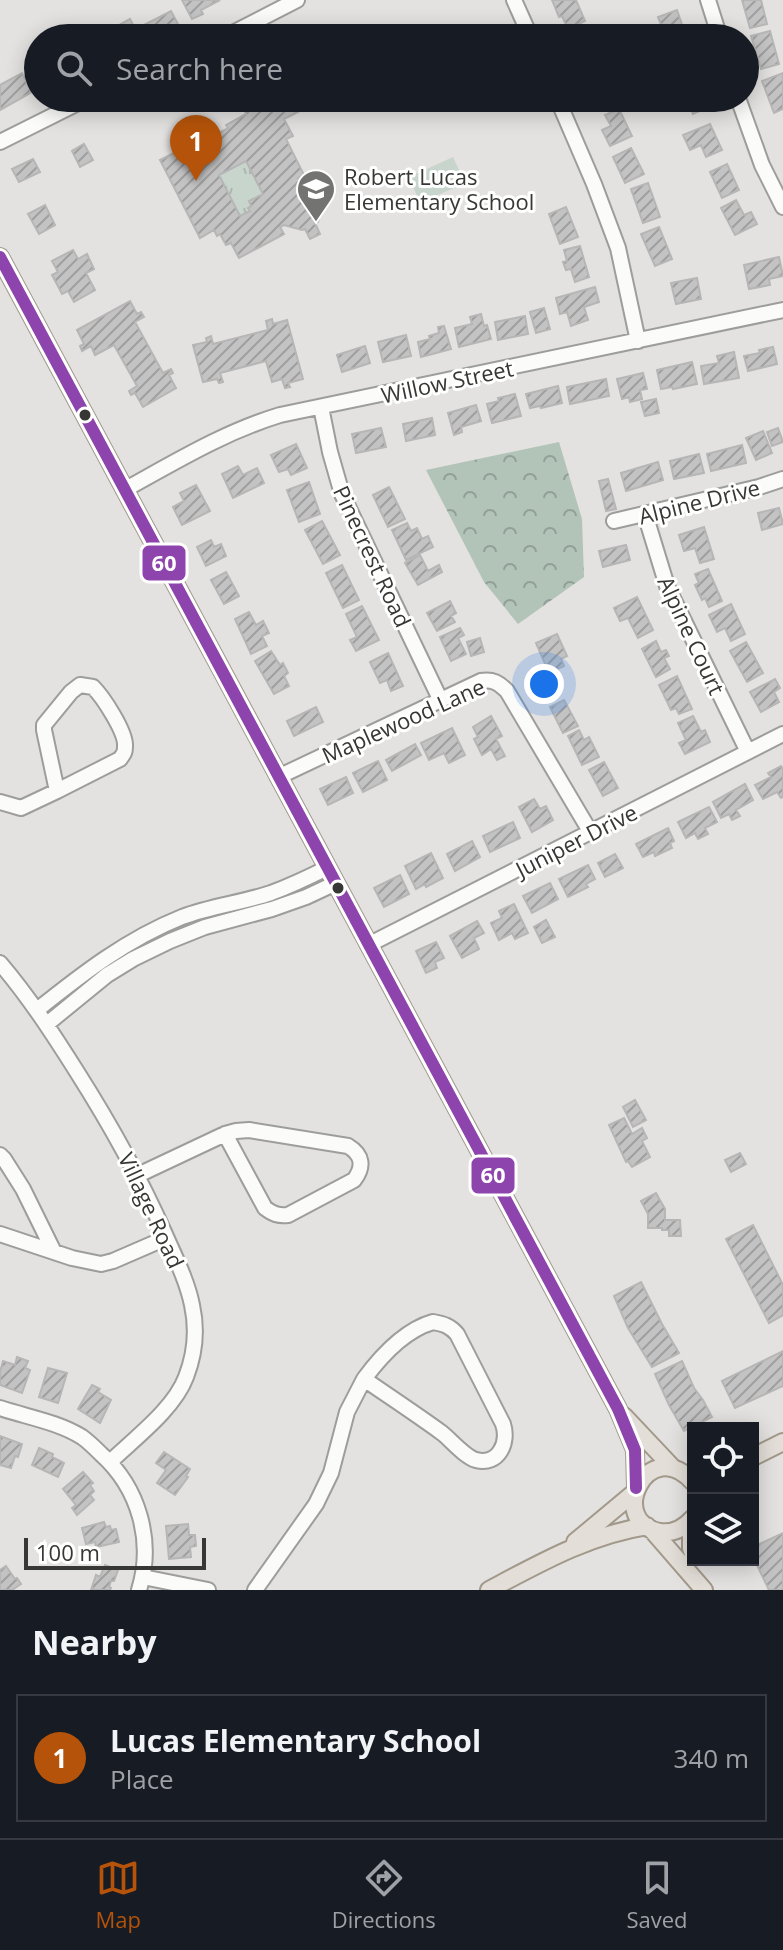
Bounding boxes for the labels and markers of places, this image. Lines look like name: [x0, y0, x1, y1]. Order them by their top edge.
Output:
pin: 1: [170, 115, 222, 181]
place label: Robert Lucas Elementary School: [344, 161, 534, 216]
school or university icon: Robert Lucas Elementary School: [295, 168, 337, 223]
unlabelled marker: [77, 407, 93, 423]
unlabelled marker: [330, 880, 346, 896]

